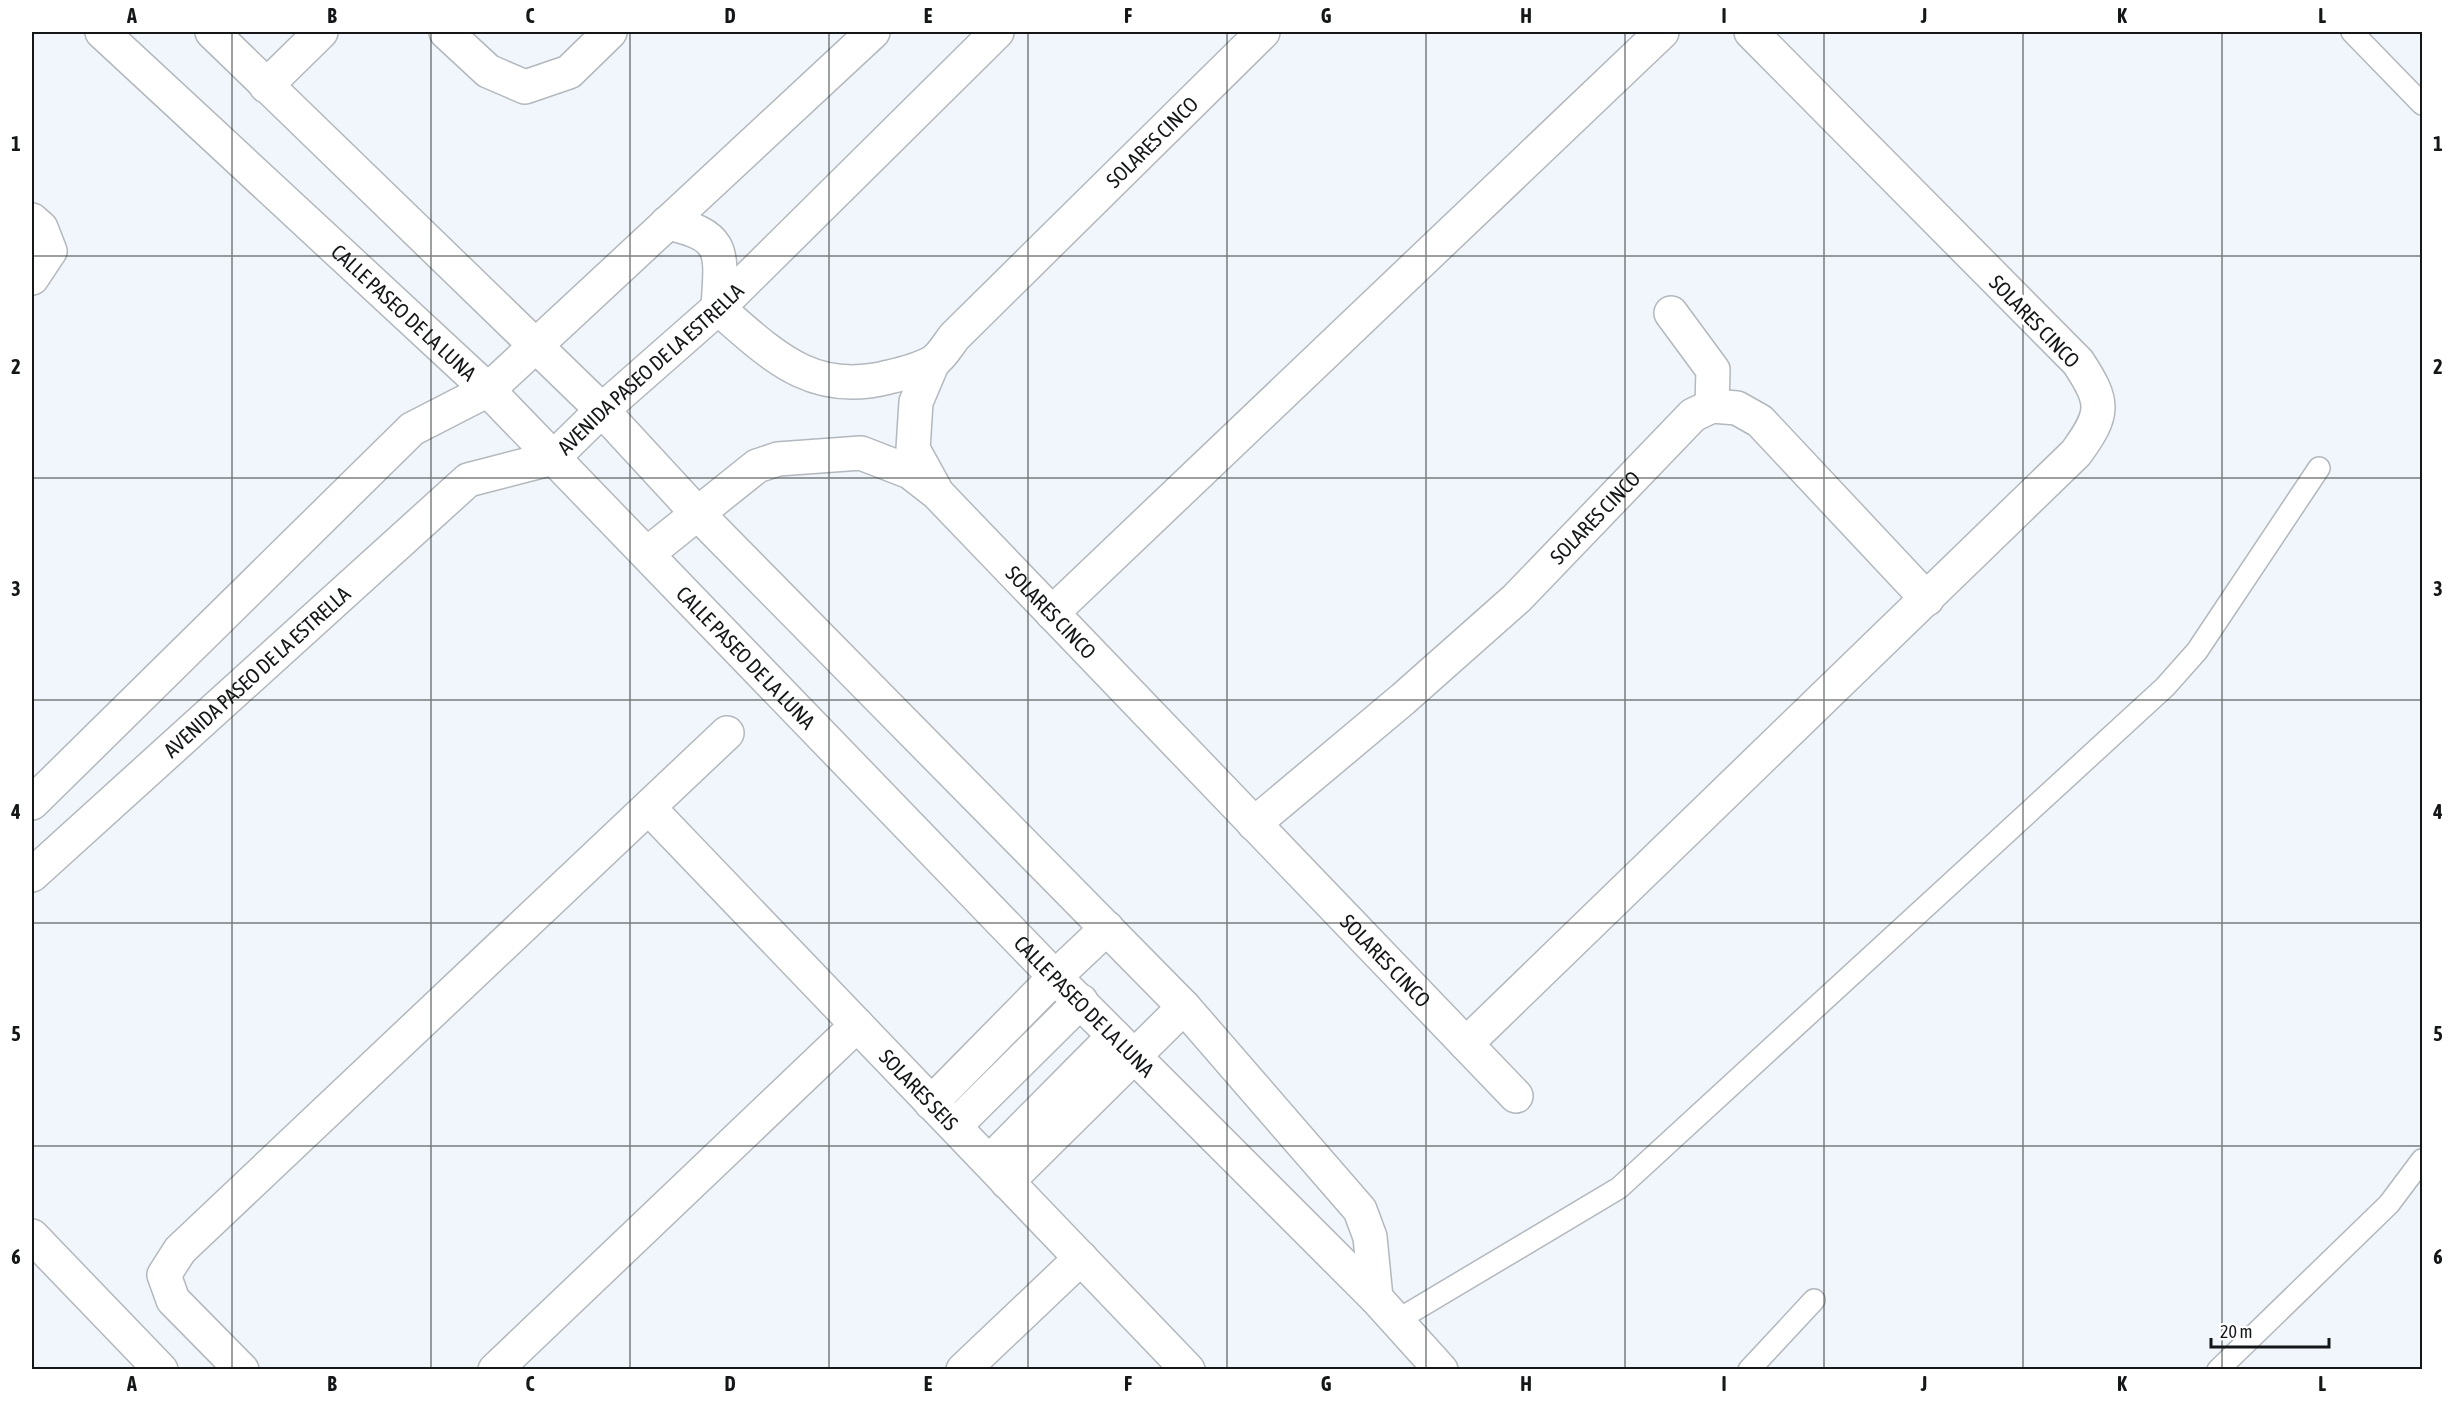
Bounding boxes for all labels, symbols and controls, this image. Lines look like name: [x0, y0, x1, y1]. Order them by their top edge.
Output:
text: A: [126, 4, 137, 27]
text: B: [327, 4, 337, 27]
text: C: [526, 4, 535, 27]
text: D: [724, 4, 736, 27]
text: E: [924, 4, 933, 27]
text: F: [1124, 4, 1132, 27]
text: G: [1321, 4, 1332, 27]
text: H: [1520, 4, 1532, 27]
text: I: [1721, 4, 1727, 27]
text: J: [1920, 4, 1927, 27]
text: K: [2117, 4, 2127, 27]
text: L: [2318, 4, 2326, 27]
street label: SOLARES CINCO: [1101, 91, 1203, 192]
text: 1: [11, 132, 21, 155]
text: 1: [2433, 132, 2443, 155]
street label: CALLE PASEO DE LA LUNA: [327, 239, 482, 386]
street label: SOLARES CINCO: [1985, 270, 2085, 372]
street label: AVENIDA PASEO DE LA ESTRELLA: [552, 278, 748, 459]
text: 2: [11, 355, 21, 378]
text: 2: [2433, 355, 2443, 378]
street label: SOLARES CINCO: [1545, 466, 1645, 568]
street label: SOLARES CINCO: [1001, 561, 1101, 663]
text: 3: [11, 577, 21, 600]
text: 3: [2433, 577, 2443, 600]
street label: AVENIDA PASEO DE LA ESTRELLA: [159, 581, 355, 762]
street label: CALLE PASEO DE LA LUNA: [672, 581, 821, 734]
text: 4: [10, 800, 21, 823]
text: 4: [2432, 800, 2443, 823]
street label: SOLARES CINCO: [1336, 909, 1436, 1012]
street label: CALLE PASEO DE LA LUNA: [1010, 931, 1160, 1082]
text: 5: [11, 1022, 21, 1045]
text: 5: [2433, 1022, 2443, 1045]
street label: SOLARES SEIS: [875, 1044, 963, 1135]
text: 6: [11, 1245, 21, 1268]
text: 6: [2433, 1245, 2443, 1268]
scale bar: [2211, 1311, 2330, 1349]
text: 20 m: [2220, 1321, 2252, 1342]
text: A: [126, 1372, 137, 1395]
text: B: [327, 1372, 337, 1395]
text: C: [526, 1372, 535, 1395]
text: D: [724, 1372, 736, 1395]
text: E: [924, 1372, 933, 1395]
text: F: [1124, 1372, 1132, 1395]
text: G: [1321, 1372, 1332, 1395]
text: H: [1520, 1372, 1532, 1395]
text: I: [1721, 1372, 1727, 1395]
text: J: [1920, 1372, 1927, 1395]
text: K: [2117, 1372, 2127, 1395]
text: L: [2318, 1372, 2326, 1395]

